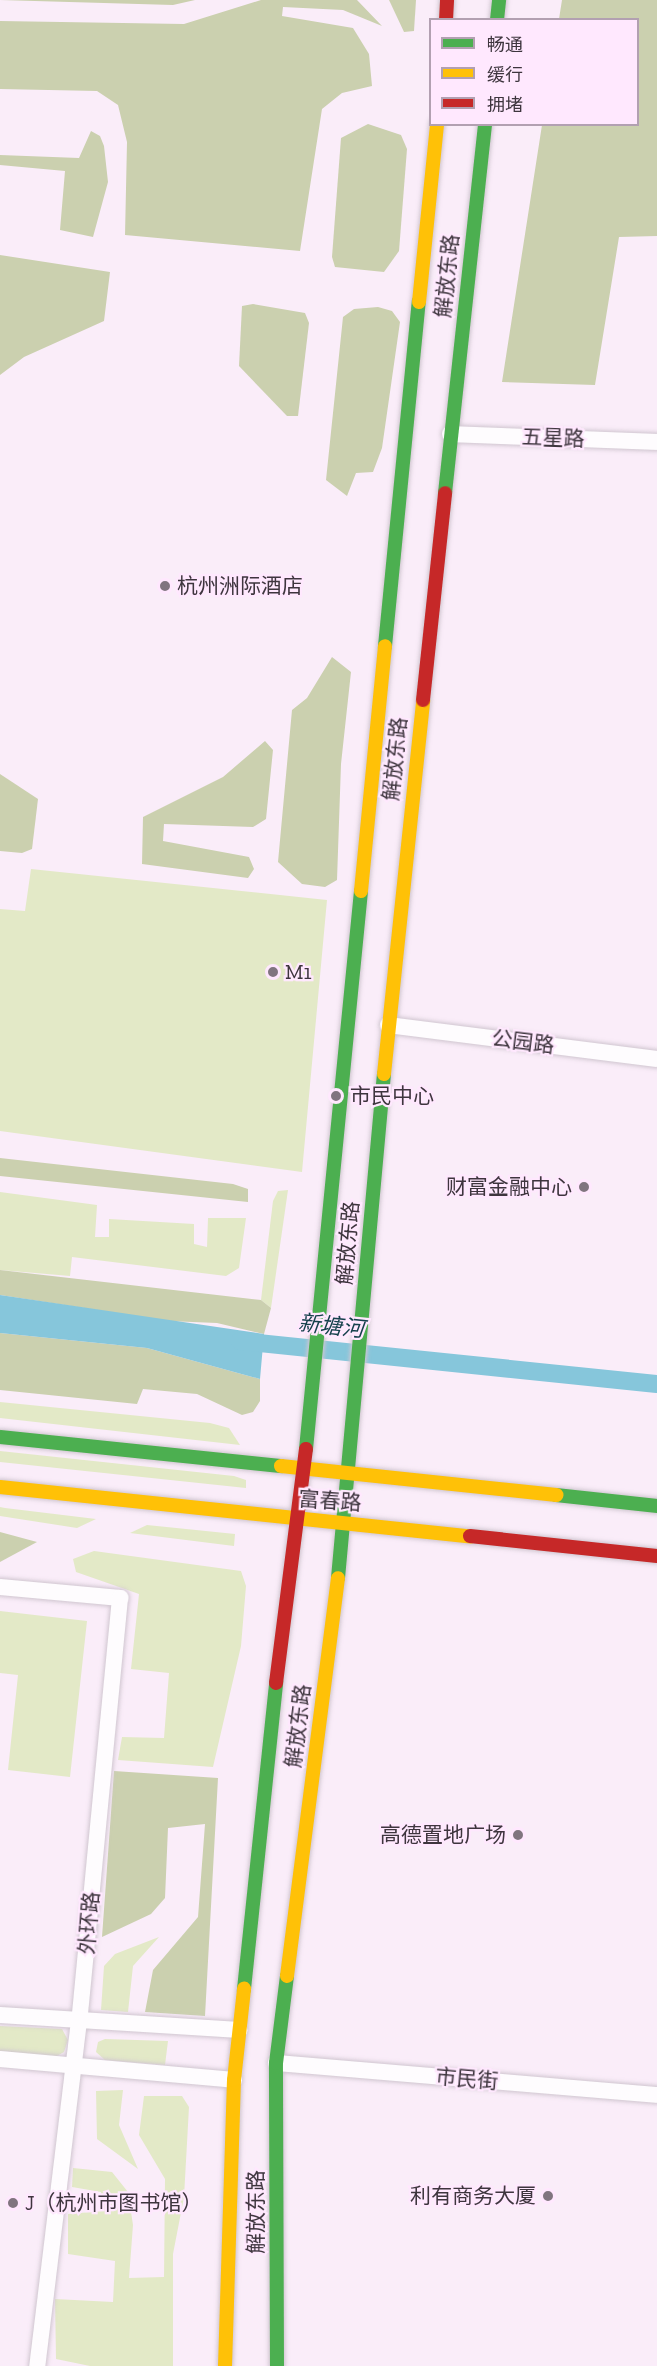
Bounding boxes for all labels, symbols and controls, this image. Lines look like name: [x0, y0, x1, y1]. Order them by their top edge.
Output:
legend: [429, 18, 639, 126]
text: 畅通: [487, 34, 523, 56]
text: 缓行: [487, 64, 523, 86]
text: 拥堵: [487, 94, 523, 116]
street label: 解放东路: [430, 233, 464, 319]
street label: 五星路: [521, 424, 585, 452]
place label: 杭州洲际酒店: [177, 573, 303, 599]
marker: 杭州洲际酒店: [158, 579, 172, 593]
street label: 解放东路: [378, 716, 412, 802]
place label: M1: [285, 959, 312, 985]
marker: M1: [266, 965, 280, 979]
street label: 公园路: [490, 1026, 556, 1058]
place label: 市民中心: [350, 1083, 434, 1109]
marker: 市民中心: [327, 1087, 345, 1105]
place label: 财富金融中心: [446, 1174, 572, 1200]
marker: 财富金融中心: [577, 1180, 591, 1194]
street label: 解放东路: [332, 1200, 364, 1286]
water label: 新塘河: [297, 1309, 365, 1343]
street label: 富春路: [298, 1486, 362, 1516]
street label: 解放东路: [280, 1683, 316, 1769]
place label: 高德置地广场: [380, 1822, 506, 1848]
marker: 高德置地广场: [511, 1828, 525, 1842]
street label: 外环路: [74, 1891, 104, 1955]
street label: 市民街: [435, 2064, 499, 2094]
street label: 解放东路: [243, 2170, 269, 2254]
place label: 利有商务大厦: [410, 2183, 536, 2209]
marker: 利有商务大厦: [541, 2189, 555, 2203]
place label: J（杭州市图书馆）: [25, 2190, 203, 2216]
marker: J（杭州市图书馆）: [6, 2196, 20, 2210]

